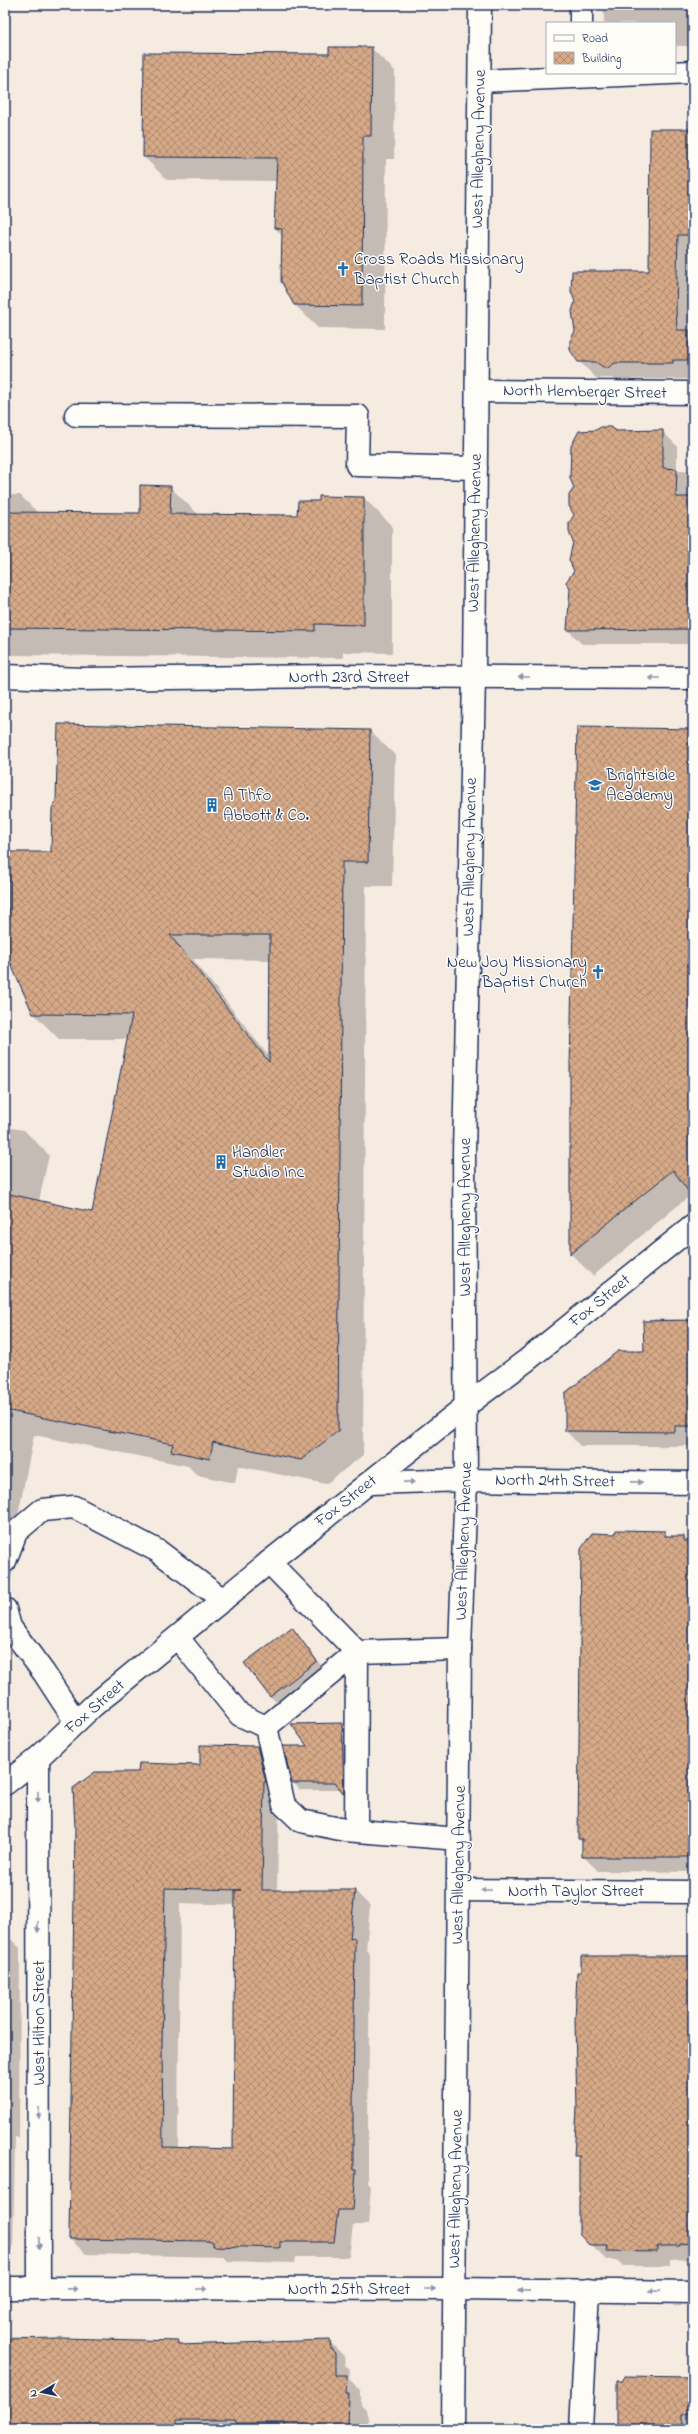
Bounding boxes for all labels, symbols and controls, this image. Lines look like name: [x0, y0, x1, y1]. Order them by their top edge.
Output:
legend: [546, 22, 676, 74]
text: Road: [582, 30, 608, 48]
text: Building: [581, 50, 621, 69]
street label: West Allegheny Avenue: [465, 69, 495, 229]
place label: Cross Roads Missionary Baptist Church: [353, 247, 524, 292]
church icon: Cross Roads Missionary Baptist Church: [335, 261, 351, 277]
street label: North Hemberger Street: [503, 378, 667, 408]
street label: West Allegheny Avenue: [461, 453, 491, 613]
street label: North 23rd Street: [288, 665, 410, 690]
one-way arrow: [517, 674, 530, 680]
one-way arrow: [647, 675, 660, 681]
place label: Brightside Academy: [605, 763, 676, 809]
street label: West Allegheny Avenue: [456, 777, 486, 937]
school or university icon: Brightside Academy: [587, 777, 603, 793]
place label: A Thfo Abbott & Co.: [223, 783, 310, 828]
building icon: A Thfo Abbott & Co.: [204, 797, 220, 813]
place label: New Joy Missionary Baptist Church: [447, 950, 587, 995]
church icon: New Joy Missionary Baptist Church: [590, 964, 606, 980]
street label: West Allegheny Avenue: [453, 1137, 480, 1296]
place label: Handler Studio Inc: [232, 1140, 304, 1185]
building icon: Handler Studio Inc: [213, 1154, 229, 1170]
street label: Fox Street: [563, 1268, 636, 1334]
street label: West Allegheny Avenue: [449, 1461, 481, 1621]
street label: North 24th Street: [495, 1467, 615, 1495]
street label: Fox Street: [309, 1468, 383, 1534]
one-way arrow: [403, 1478, 415, 1485]
one-way arrow: [631, 1479, 644, 1485]
street label: Fox Street: [58, 1673, 131, 1741]
street label: West Allegheny Avenue: [445, 1785, 475, 1945]
one-way arrow: [35, 1791, 41, 1804]
street label: North Taylor Street: [508, 1879, 644, 1905]
one-way arrow: [479, 1887, 492, 1893]
one-way arrow: [35, 1921, 41, 1934]
street label: West Hilton Street: [27, 1960, 52, 2086]
one-way arrow: [36, 2107, 42, 2120]
street label: West Allegheny Avenue: [442, 2109, 472, 2269]
one-way arrow: [36, 2237, 42, 2250]
street label: North 25th Street: [288, 2277, 411, 2302]
one-way arrow: [66, 2286, 79, 2292]
one-way arrow: [196, 2286, 209, 2292]
one-way arrow: [424, 2286, 437, 2292]
one-way arrow: [517, 2287, 530, 2293]
one-way arrow: [647, 2288, 660, 2294]
north arrow: [22, 2372, 62, 2412]
text: N: [25, 2388, 42, 2398]

